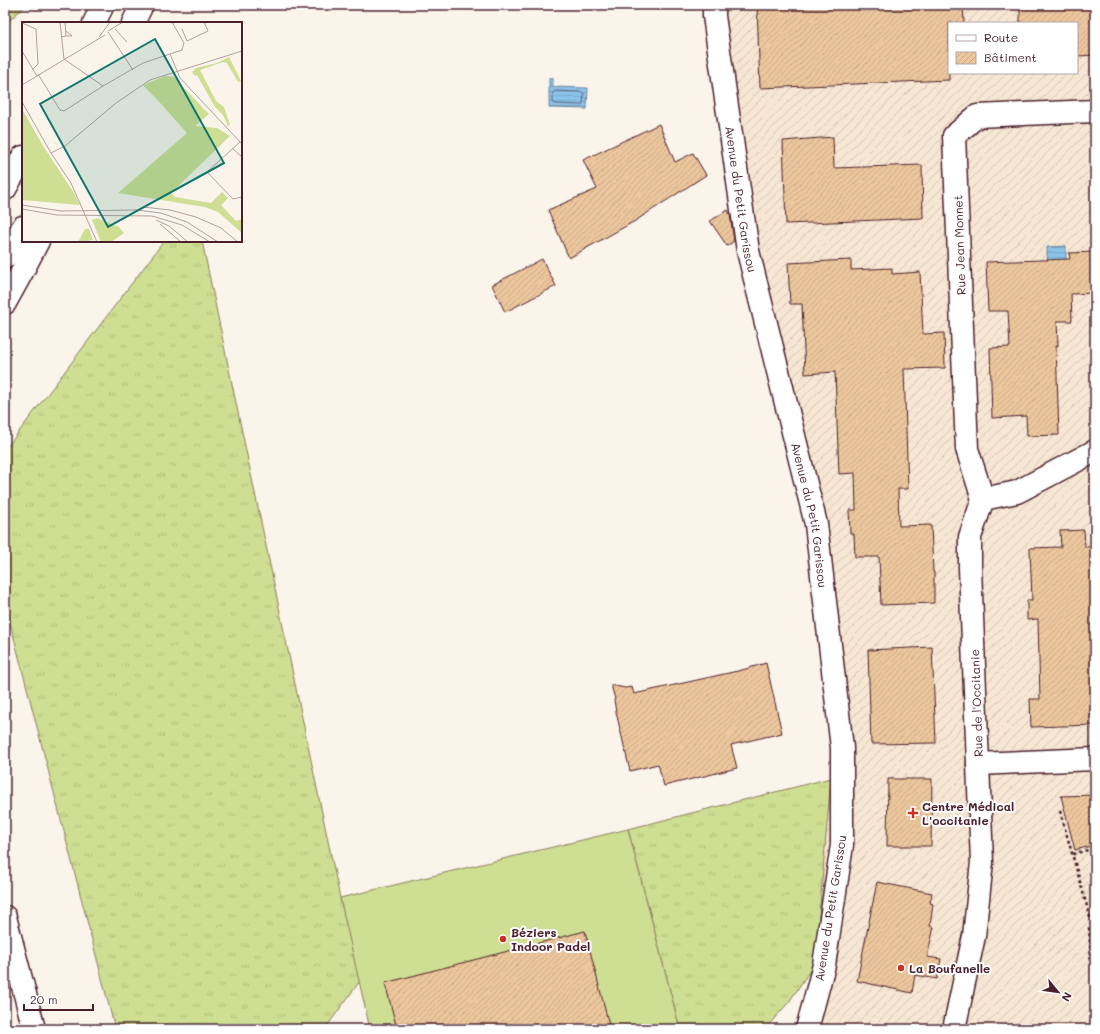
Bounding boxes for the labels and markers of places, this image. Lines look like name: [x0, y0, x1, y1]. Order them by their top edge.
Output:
place label: Centre Médical L'occitanie: [922, 798, 1014, 828]
marker: Centre Médical L'occitanie: [907, 807, 919, 819]
place label: Béziers Indoor Padel: [511, 924, 590, 954]
marker: Béziers Indoor Padel: [498, 934, 508, 944]
place label: La Boufanelle: [909, 960, 990, 976]
marker: La Boufanelle: [896, 963, 906, 973]

